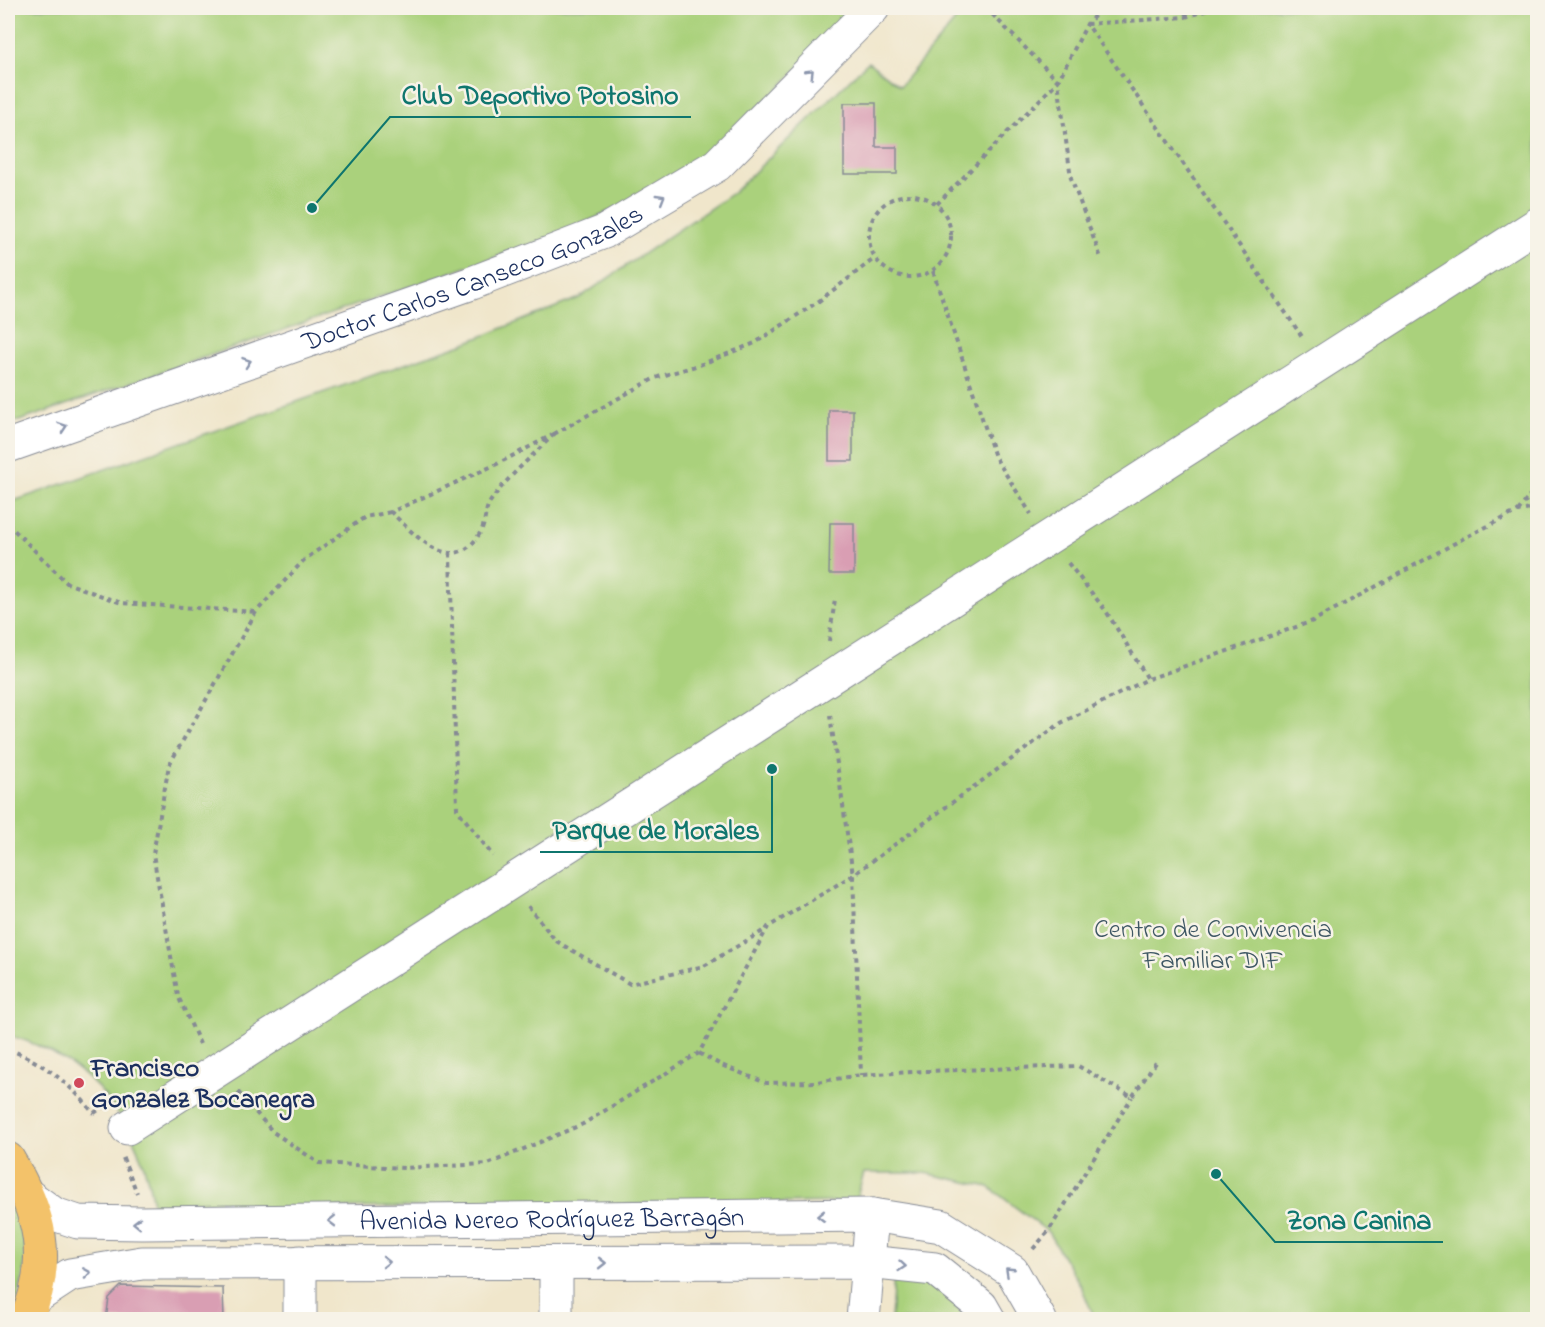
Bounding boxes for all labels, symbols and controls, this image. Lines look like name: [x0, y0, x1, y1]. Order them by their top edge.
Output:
one-way arrow: [802, 70, 813, 81]
callout: Club Deportivo Potosino: [390, 71, 691, 117]
text: Club Deportivo Potosino: [402, 77, 678, 118]
one-way arrow: [655, 194, 665, 205]
street label: Doctor Carlos Canseco Gonzales: [296, 196, 652, 364]
one-way arrow: [241, 357, 252, 370]
one-way arrow: [57, 421, 68, 434]
callout: Parque de Morales: [540, 806, 772, 852]
text: Parque de Morales: [552, 812, 760, 853]
park label: Centro de Convivencia Familiar DIF: [1094, 911, 1332, 981]
place label: Francisco Gonzalez Bocanegra: [89, 1050, 315, 1121]
marker: Francisco Gonzalez Bocanegra: [72, 1076, 86, 1090]
callout: Zona Canina: [1275, 1196, 1443, 1242]
street label: Avenida Nereo Rodríguez Barragán: [359, 1199, 744, 1243]
text: Zona Canina: [1287, 1202, 1431, 1243]
one-way arrow: [816, 1209, 825, 1222]
one-way arrow: [327, 1215, 336, 1227]
one-way arrow: [132, 1217, 141, 1229]
one-way arrow: [381, 1256, 390, 1268]
one-way arrow: [597, 1257, 606, 1269]
one-way arrow: [897, 1259, 906, 1272]
one-way arrow: [82, 1267, 91, 1279]
one-way arrow: [1005, 1267, 1015, 1278]

